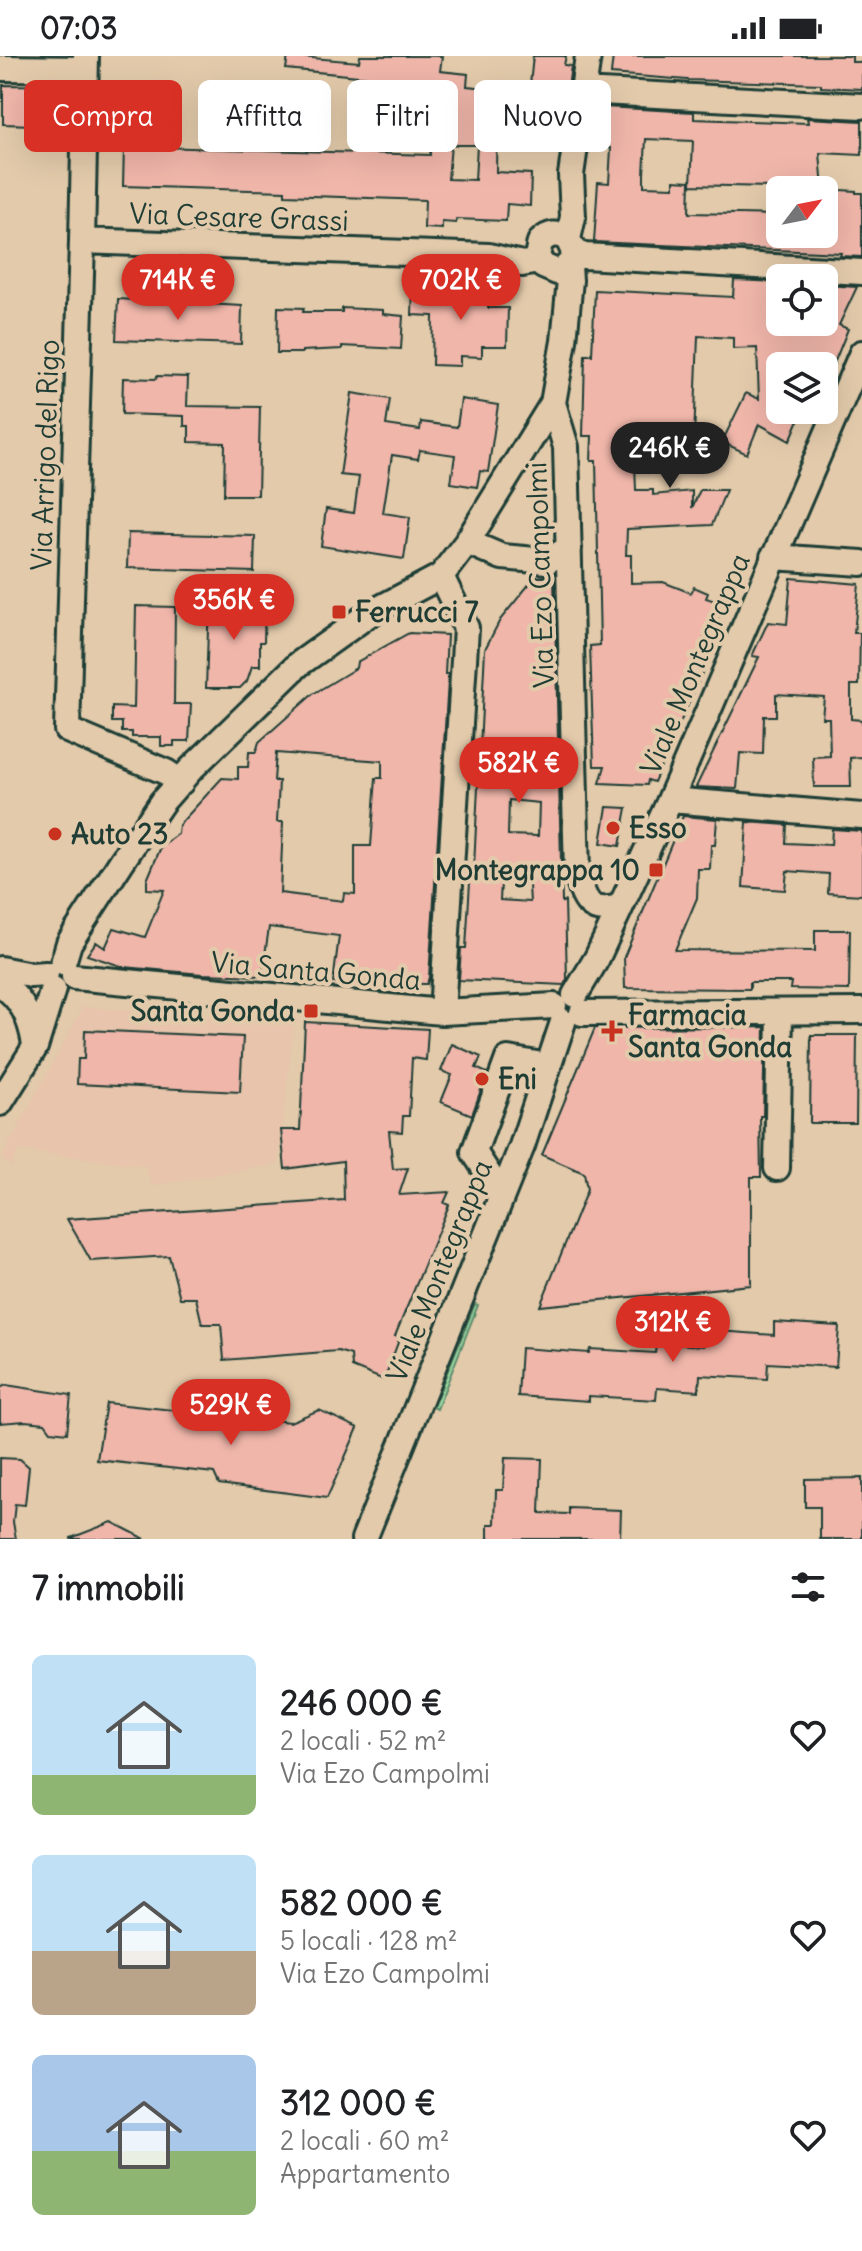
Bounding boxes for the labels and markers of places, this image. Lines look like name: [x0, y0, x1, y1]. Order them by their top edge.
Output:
pin: 714K €: [113, 254, 243, 322]
pin: 702K €: [396, 254, 526, 322]
pin: 246K €: [605, 422, 735, 490]
pin: 356K €: [169, 574, 299, 642]
place label: Ferrucci 7: [355, 594, 479, 630]
marker: Ferrucci 7: [330, 603, 348, 621]
pin: 582K €: [454, 737, 584, 805]
place label: Esso: [629, 810, 687, 846]
place label: Auto 23: [71, 816, 168, 852]
marker: Esso: [604, 819, 622, 837]
marker: Auto 23: [46, 825, 64, 843]
place label: Montegrappa 10: [435, 852, 640, 888]
marker: Montegrappa 10: [647, 861, 665, 879]
place label: Santa Gonda: [131, 993, 295, 1029]
place label: Farmacia Santa Gonda: [628, 997, 792, 1065]
marker: Santa Gonda: [302, 1002, 320, 1020]
marker: Farmacia Santa Gonda: [603, 1022, 621, 1040]
place label: Eni: [498, 1061, 537, 1097]
marker: Eni: [473, 1070, 491, 1088]
pin: 312K €: [608, 1296, 738, 1364]
pin: 529K €: [166, 1379, 296, 1447]

